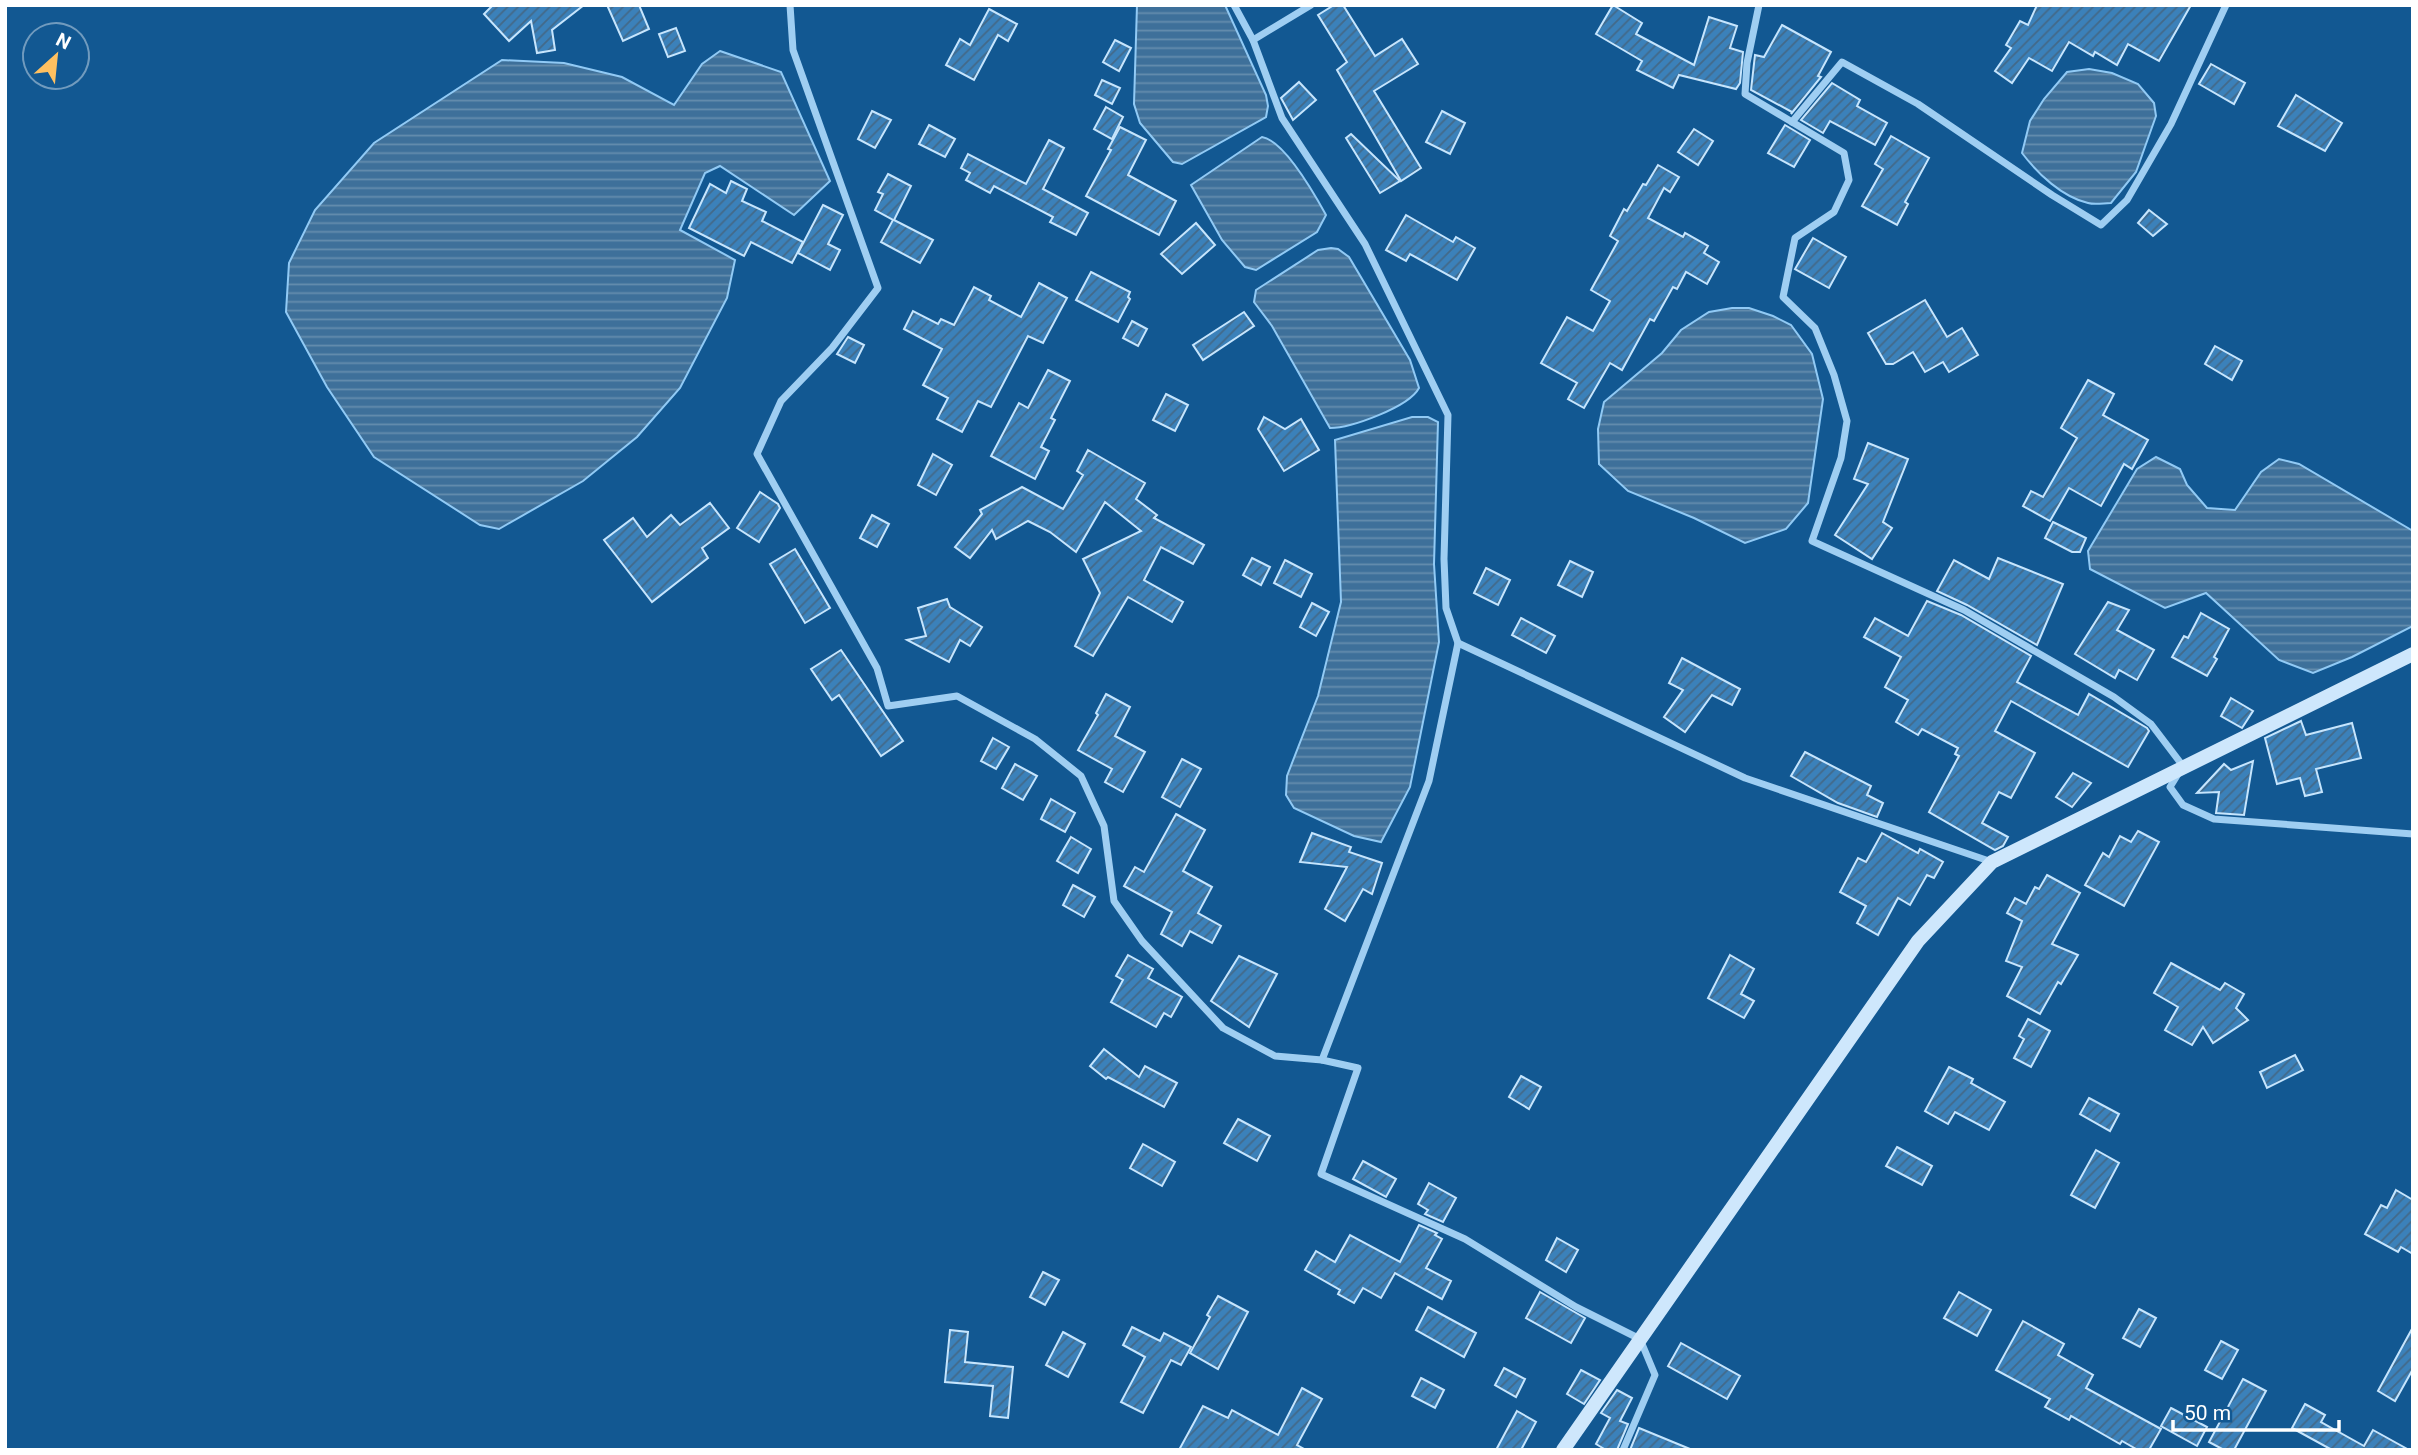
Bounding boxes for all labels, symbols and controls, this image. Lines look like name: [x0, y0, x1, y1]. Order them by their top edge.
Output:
north arrow: [21, 21, 91, 91]
text: N: [52, 28, 75, 55]
scale bar: [2173, 1388, 2339, 1432]
text: 50 m: [2184, 1401, 2231, 1425]

